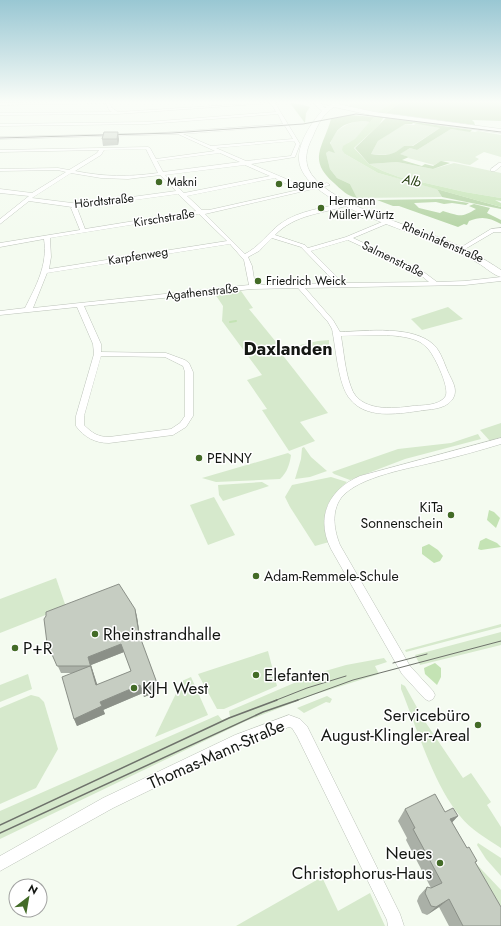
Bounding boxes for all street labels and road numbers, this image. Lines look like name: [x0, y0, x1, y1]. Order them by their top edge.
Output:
street label: Hördtstraße: [73, 189, 135, 213]
street label: Kirschstraße: [132, 204, 196, 232]
street label: Rheinhafenstraße: [399, 217, 487, 267]
street label: Salmenstraße: [359, 236, 427, 282]
street label: Karpfenweg: [107, 242, 169, 270]
street label: Agathenstraße: [165, 279, 239, 305]
street label: Thomas-Mann-Straße: [144, 713, 288, 795]

